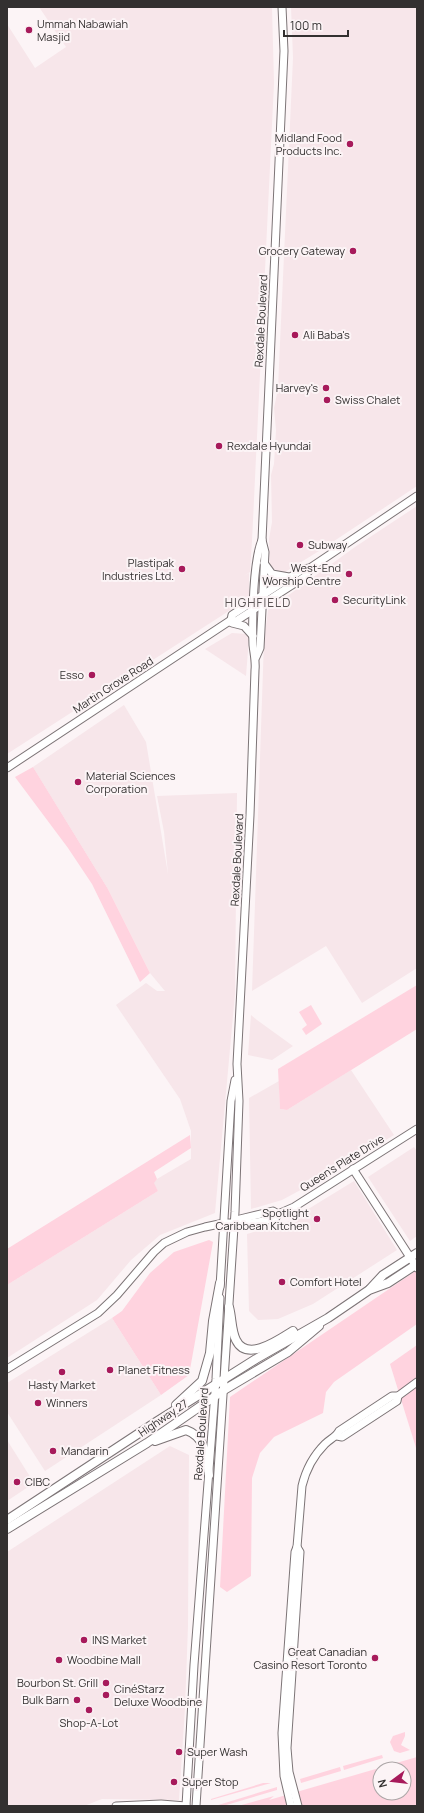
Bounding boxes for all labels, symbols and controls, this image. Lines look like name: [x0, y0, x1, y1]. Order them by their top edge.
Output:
scale bar: [284, 12, 348, 38]
place label: Ummah Nabawiah Masjid: [37, 16, 128, 44]
text: 100 m: [290, 17, 322, 34]
marker: Ummah Nabawiah Masjid: [24, 25, 34, 35]
place label: Midland Food Products Inc.: [275, 130, 342, 158]
marker: Midland Food Products Inc.: [345, 139, 355, 149]
place label: Grocery Gateway: [259, 243, 345, 258]
marker: Grocery Gateway: [348, 246, 358, 256]
street label: Rexdale Boulevard: [251, 274, 270, 368]
place label: Ali Baba's: [303, 327, 350, 342]
marker: Ali Baba's: [290, 330, 300, 340]
place label: Harvey's: [276, 380, 318, 395]
marker: Harvey's: [321, 383, 331, 393]
place label: Swiss Chalet: [335, 392, 400, 407]
marker: Swiss Chalet: [322, 395, 332, 405]
place label: Rexdale Hyundai: [227, 438, 311, 453]
marker: Rexdale Hyundai: [214, 441, 224, 451]
place label: Subway: [308, 537, 348, 552]
marker: Subway: [295, 540, 305, 550]
place label: Plastipak Industries Ltd.: [102, 555, 175, 583]
place label: West-End Worship Centre: [262, 560, 342, 588]
marker: Plastipak Industries Ltd.: [177, 564, 187, 574]
marker: West-End Worship Centre: [344, 569, 354, 579]
place label: SecurityLink: [343, 592, 406, 607]
district label: HIGHFIELD: [225, 594, 291, 611]
marker: SecurityLink: [330, 595, 340, 605]
street label: Martin Grove Road: [70, 653, 156, 716]
place label: Esso: [60, 667, 84, 682]
marker: Esso: [87, 670, 97, 680]
place label: Material Sciences Corporation: [86, 768, 176, 796]
marker: Material Sciences Corporation: [73, 777, 83, 787]
street label: Rexdale Boulevard: [227, 813, 246, 907]
street label: Queen's Plate Drive: [297, 1130, 387, 1195]
place label: Spotlight Caribbean Kitchen: [216, 1205, 309, 1233]
marker: Spotlight Caribbean Kitchen: [312, 1214, 322, 1224]
place label: Comfort Hotel: [290, 1274, 362, 1289]
marker: Comfort Hotel: [277, 1277, 287, 1287]
place label: Planet Fitness: [118, 1362, 190, 1377]
marker: Planet Fitness: [105, 1365, 115, 1375]
marker: Hasty Market: [57, 1367, 67, 1377]
place label: Hasty Market: [28, 1377, 96, 1392]
street label: Rexdale Boulevard: [190, 1387, 211, 1481]
place label: Winners: [46, 1395, 88, 1410]
street label: Highway 27: [135, 1395, 190, 1440]
marker: Winners: [33, 1398, 43, 1408]
place label: Mandarin: [61, 1443, 109, 1458]
marker: Mandarin: [48, 1446, 58, 1456]
place label: CIBC: [25, 1474, 50, 1489]
marker: CIBC: [12, 1477, 22, 1487]
place label: INS Market: [92, 1632, 147, 1647]
marker: INS Market: [79, 1635, 89, 1645]
place label: Great Canadian Casino Resort Toronto: [253, 1644, 367, 1672]
place label: Woodbine Mall: [67, 1652, 141, 1667]
marker: Great Canadian Casino Resort Toronto: [370, 1653, 380, 1663]
marker: Woodbine Mall: [54, 1655, 64, 1665]
place label: Bourbon St. Grill: [17, 1675, 98, 1690]
marker: Bourbon St. Grill: [101, 1678, 111, 1688]
place label: CinéStarz Deluxe Woodbine: [114, 1681, 203, 1709]
marker: CinéStarz Deluxe Woodbine: [101, 1690, 111, 1700]
place label: Bulk Barn: [22, 1692, 69, 1707]
marker: Bulk Barn: [72, 1695, 82, 1705]
marker: Shop-A-Lot: [84, 1705, 94, 1715]
place label: Shop-A-Lot: [60, 1715, 118, 1730]
place label: Super Wash: [187, 1744, 248, 1759]
marker: Super Wash: [174, 1747, 184, 1757]
north arrow: [372, 1761, 412, 1801]
place label: Super Stop: [182, 1774, 239, 1789]
marker: Super Stop: [169, 1777, 179, 1787]
text: N: [374, 1778, 390, 1789]

